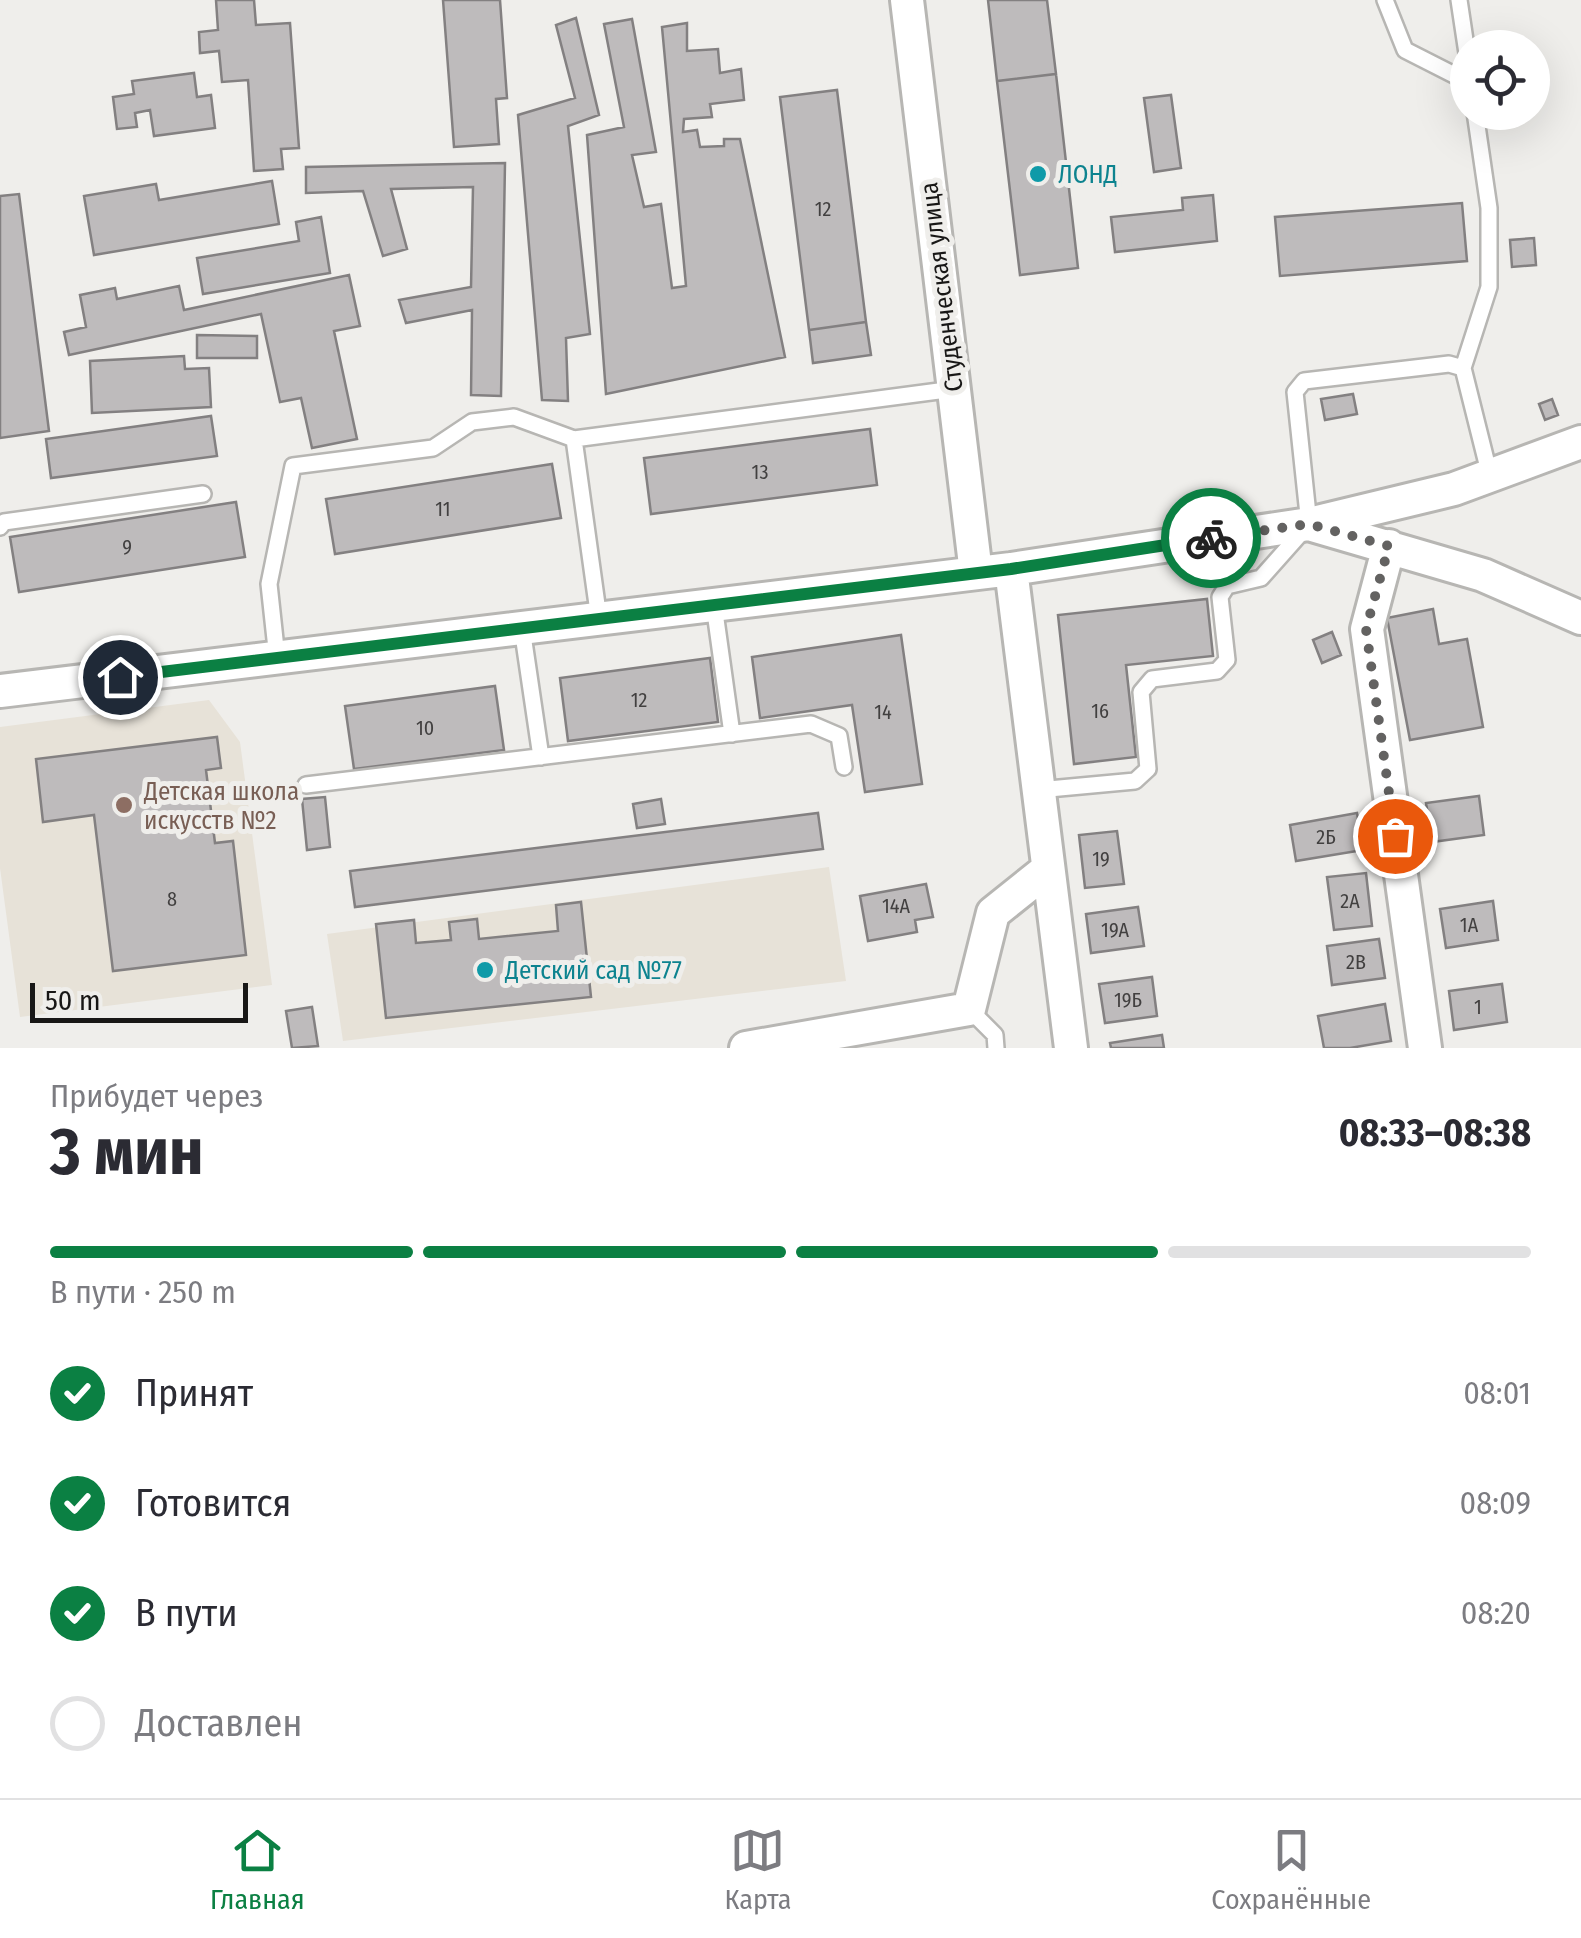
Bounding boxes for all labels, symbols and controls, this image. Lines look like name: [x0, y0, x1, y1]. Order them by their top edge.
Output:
map controls: [1450, 30, 1550, 130]
button: locate: [1450, 30, 1550, 130]
place label: ЛОНД: [1058, 160, 1117, 190]
marker: ЛОНД: [1027, 163, 1049, 185]
street label: Студенческая улица: [914, 181, 970, 393]
house number: 12: [815, 197, 831, 221]
house number: 13: [752, 460, 768, 484]
courier: [1161, 488, 1261, 588]
house number: 11: [435, 497, 451, 521]
icon: bike: [1184, 511, 1239, 566]
house number: 9: [122, 535, 132, 559]
pin: [78, 635, 163, 720]
icon: home: [93, 650, 148, 705]
house number: 12: [631, 688, 647, 712]
house number: 16: [1091, 699, 1109, 723]
house number: 14: [874, 700, 892, 724]
house number: 10: [416, 716, 434, 740]
place label: Детская школа искусств №2: [143, 777, 299, 836]
marker: Детская школа искусств №2: [113, 794, 135, 816]
pin: [1353, 794, 1438, 879]
icon: bag: [1368, 809, 1423, 864]
house number: 2Б: [1316, 825, 1336, 849]
house number: 19: [1092, 847, 1110, 871]
house number: 8: [167, 887, 177, 911]
house number: 2А: [1340, 889, 1360, 913]
house number: 14А: [882, 894, 910, 918]
house number: 1А: [1460, 913, 1479, 937]
house number: 19А: [1101, 918, 1129, 942]
house number: 2В: [1346, 950, 1366, 974]
place label: Детский сад №77: [504, 956, 682, 986]
marker: Детский сад №77: [474, 959, 496, 981]
scale bar: [30, 978, 248, 1023]
text: 50 m: [45, 984, 101, 1017]
house number: 19Б: [1114, 988, 1142, 1012]
house number: 1: [1474, 995, 1482, 1019]
text: Прибудет через: [50, 1077, 263, 1115]
text: 08:33–08:38: [1339, 1110, 1531, 1156]
text: 3 мин: [50, 1113, 203, 1191]
text: В пути · 250 m: [50, 1273, 236, 1311]
icon: check: [50, 1366, 105, 1421]
text: Принят: [135, 1370, 253, 1416]
text: 08:01: [1463, 1374, 1531, 1412]
icon: check: [50, 1476, 105, 1531]
text: Готовится: [135, 1480, 291, 1526]
text: 08:09: [1460, 1484, 1531, 1522]
icon: check: [50, 1586, 105, 1641]
text: В пути: [135, 1590, 238, 1636]
text: 08:20: [1461, 1594, 1531, 1632]
text: Доставлен: [135, 1700, 302, 1746]
tab: Главная: [210, 1823, 305, 1916]
tab: Карта: [725, 1823, 791, 1916]
tab: Сохранённые: [1211, 1823, 1371, 1916]

